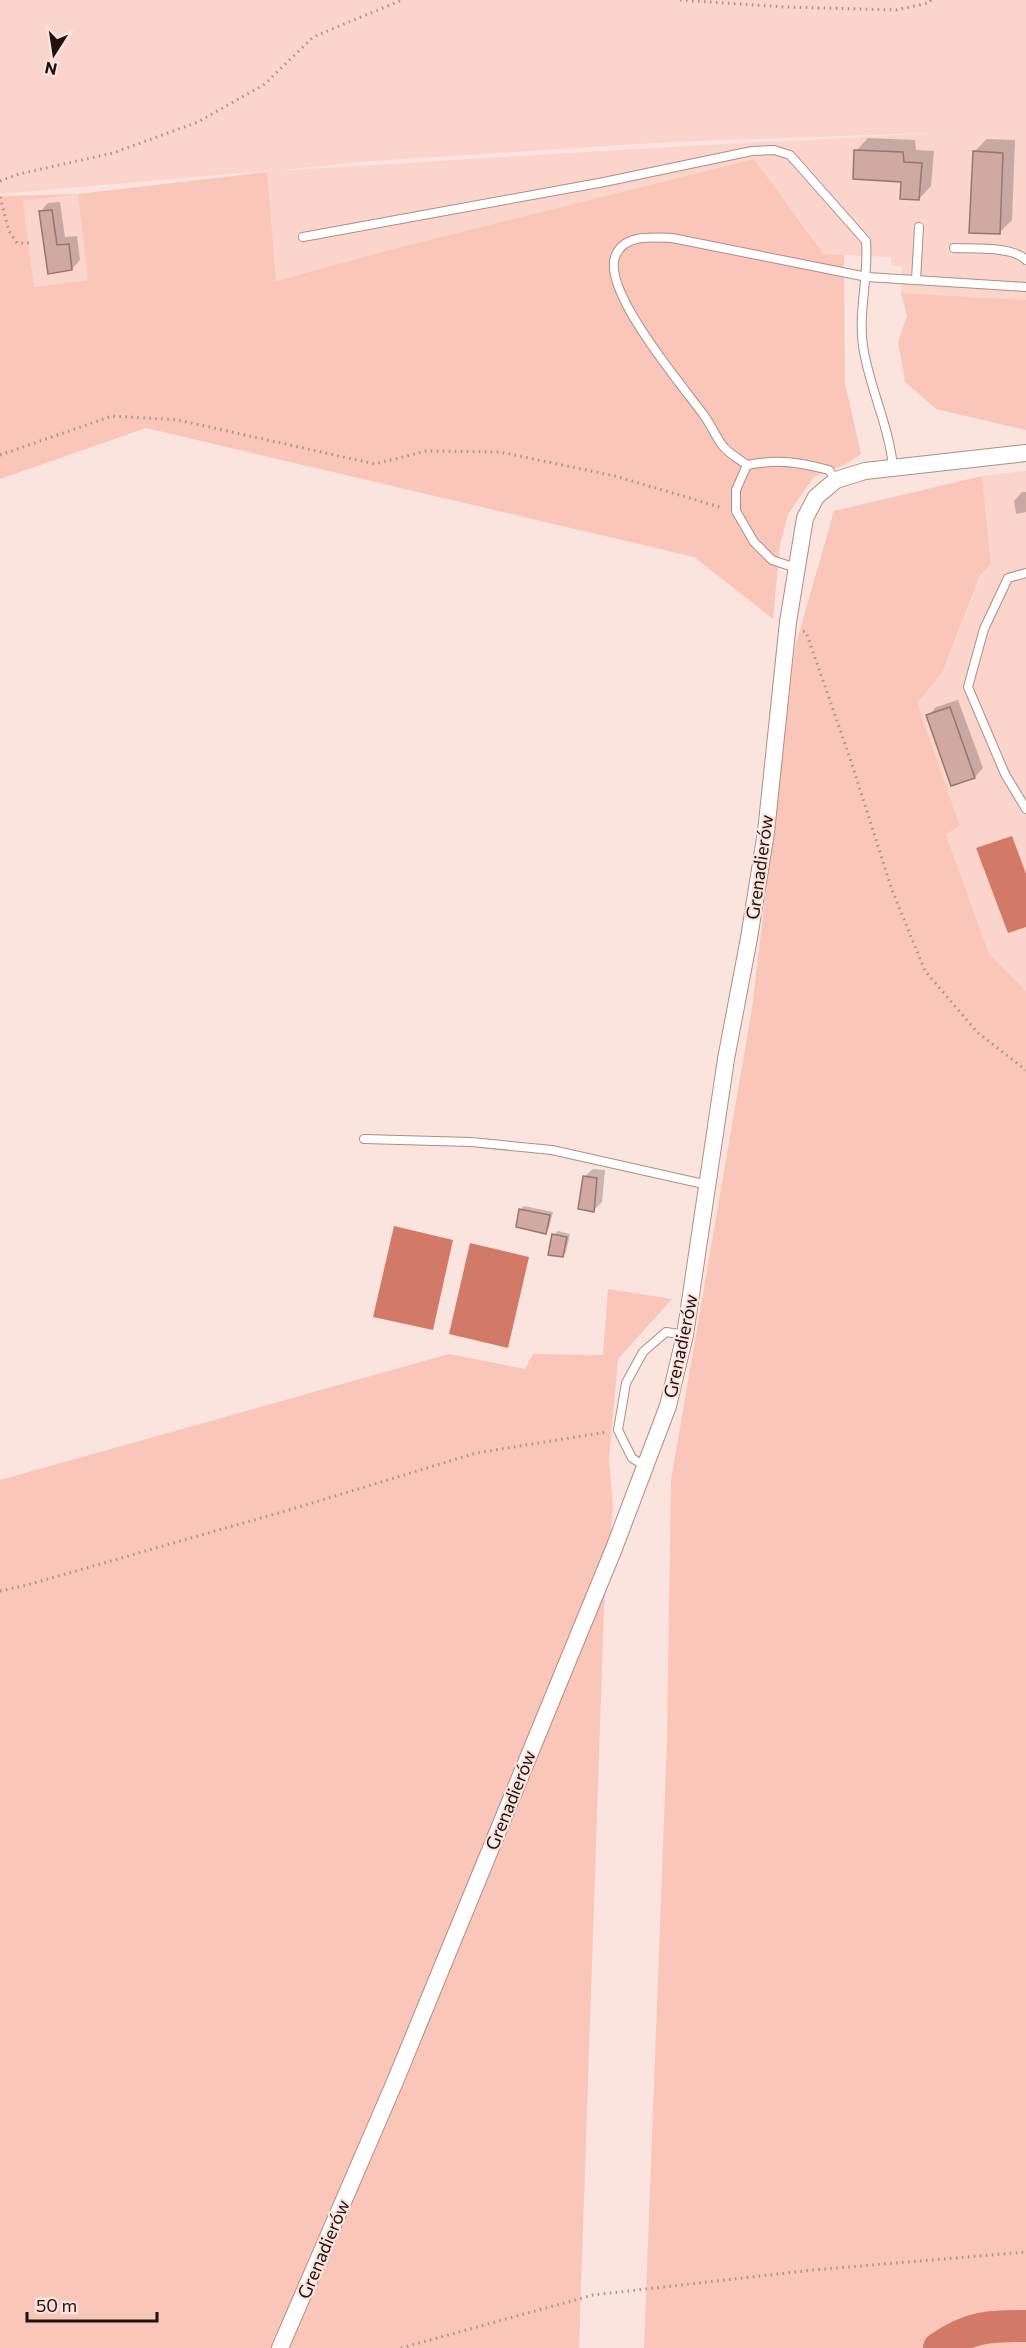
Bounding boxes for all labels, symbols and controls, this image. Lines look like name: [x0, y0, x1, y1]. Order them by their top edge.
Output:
north arrow: [24, 24, 84, 84]
text: N: [43, 59, 59, 80]
street label: Grenadierów: [741, 813, 777, 921]
street label: Grenadierów: [658, 1292, 702, 1400]
street label: Grenadierów: [480, 1747, 540, 1853]
street label: Grenadierów: [292, 2196, 354, 2302]
scale bar: [27, 2285, 158, 2323]
text: 50 m: [36, 2294, 77, 2316]

